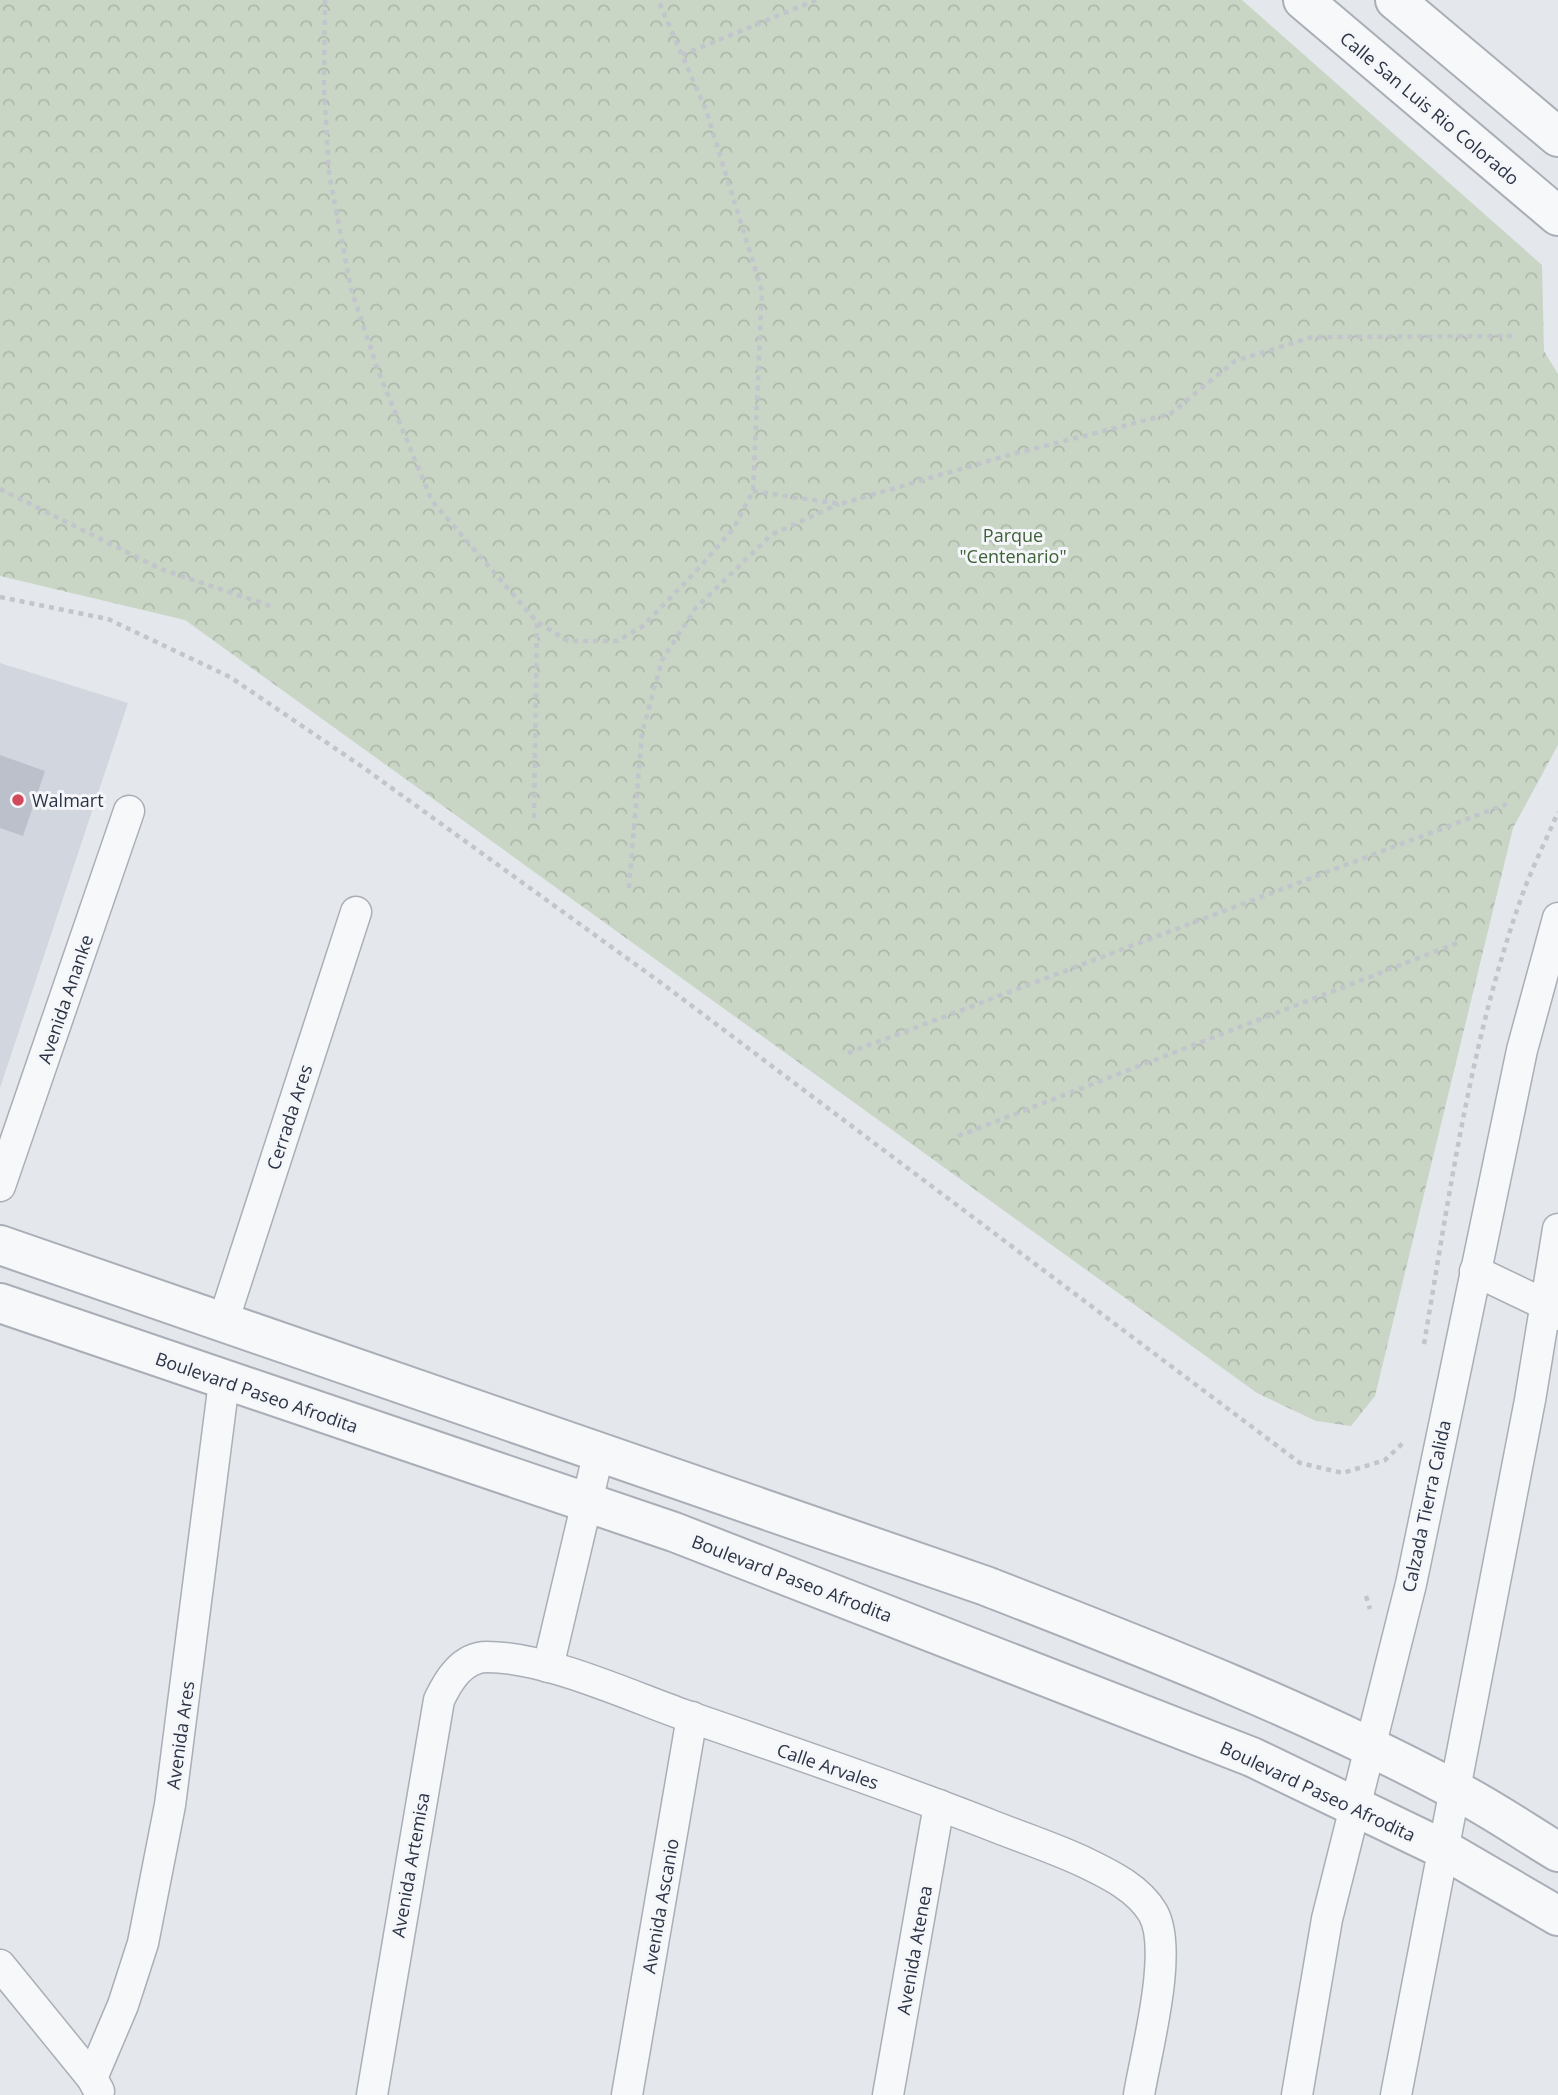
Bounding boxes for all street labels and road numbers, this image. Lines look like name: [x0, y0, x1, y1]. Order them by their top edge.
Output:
street label: Calle San Luis Rio Colorado: [1335, 26, 1525, 190]
street label: Avenida Ananke: [32, 931, 98, 1067]
street label: Cerrada Ares: [261, 1061, 317, 1173]
street label: Boulevard Paseo Afrodita: [152, 1346, 362, 1438]
street label: Calzada Tierra Calida: [1396, 1418, 1456, 1594]
street label: Boulevard Paseo Afrodita: [688, 1529, 896, 1627]
street label: Avenida Ares: [161, 1679, 199, 1791]
street label: Boulevard Paseo Afrodita: [1216, 1735, 1420, 1847]
street label: Calle Arvales: [774, 1737, 882, 1795]
street label: Avenida Artemisa: [385, 1791, 435, 1939]
street label: Avenida Ascanio: [636, 1837, 684, 1975]
street label: Avenida Atenea: [891, 1884, 937, 2016]

